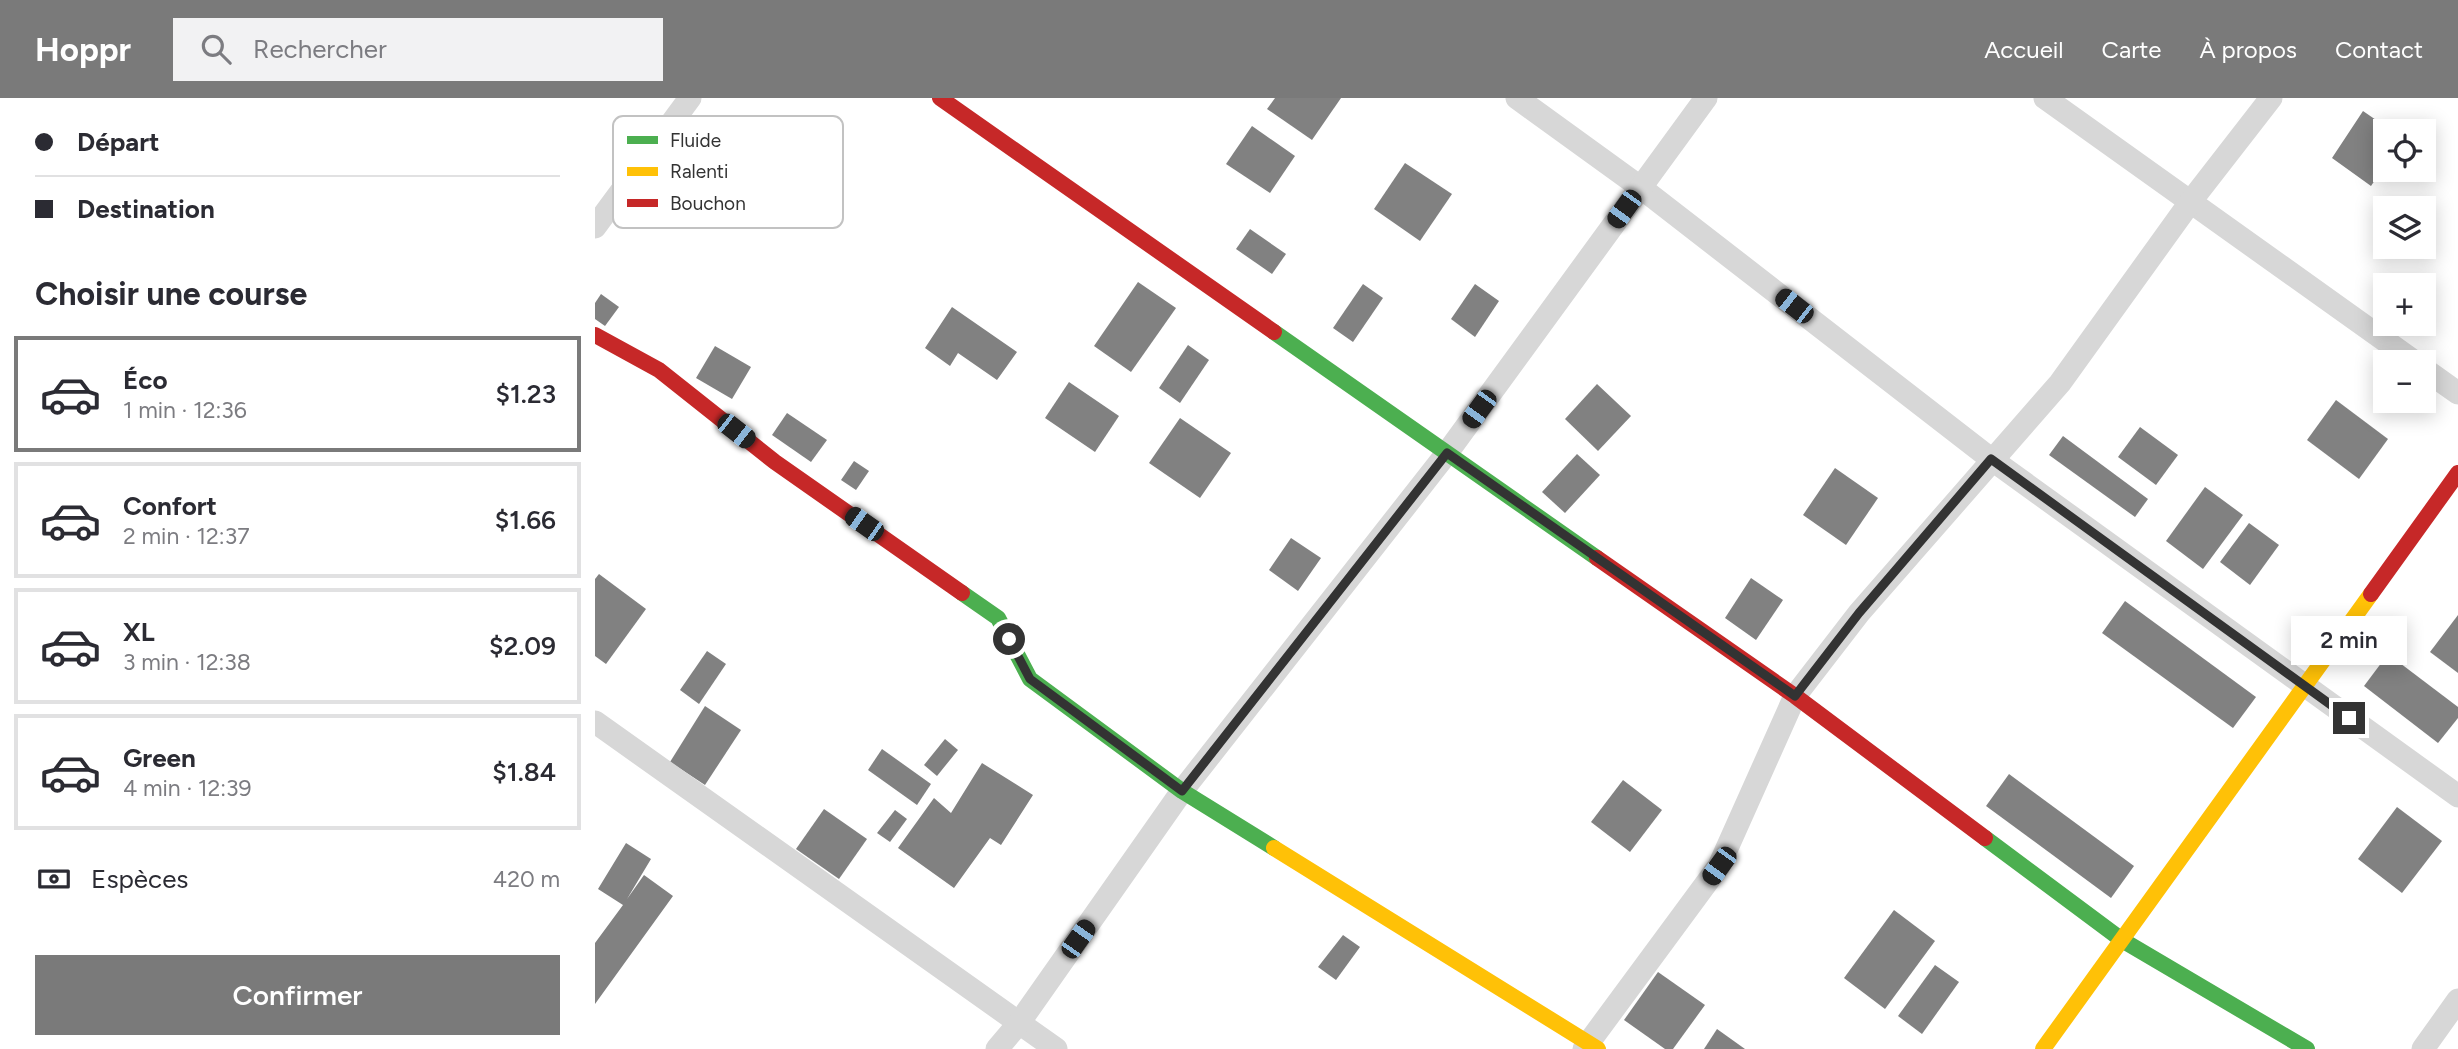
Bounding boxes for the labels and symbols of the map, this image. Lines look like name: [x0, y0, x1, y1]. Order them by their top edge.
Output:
legend: [613, 116, 843, 228]
text: Fluide: [670, 129, 721, 152]
text: Ralenti: [670, 160, 728, 183]
car: [1604, 186, 1645, 232]
text: Bouchon: [670, 192, 746, 215]
car: [1771, 285, 1818, 327]
car: [1459, 386, 1500, 432]
car: [713, 410, 760, 452]
car: [841, 503, 888, 545]
callout: 2 min: [2291, 616, 2407, 666]
route start: [993, 623, 1025, 655]
route end: [2333, 702, 2365, 734]
car: [1699, 843, 1740, 889]
car: [1058, 916, 1099, 962]

